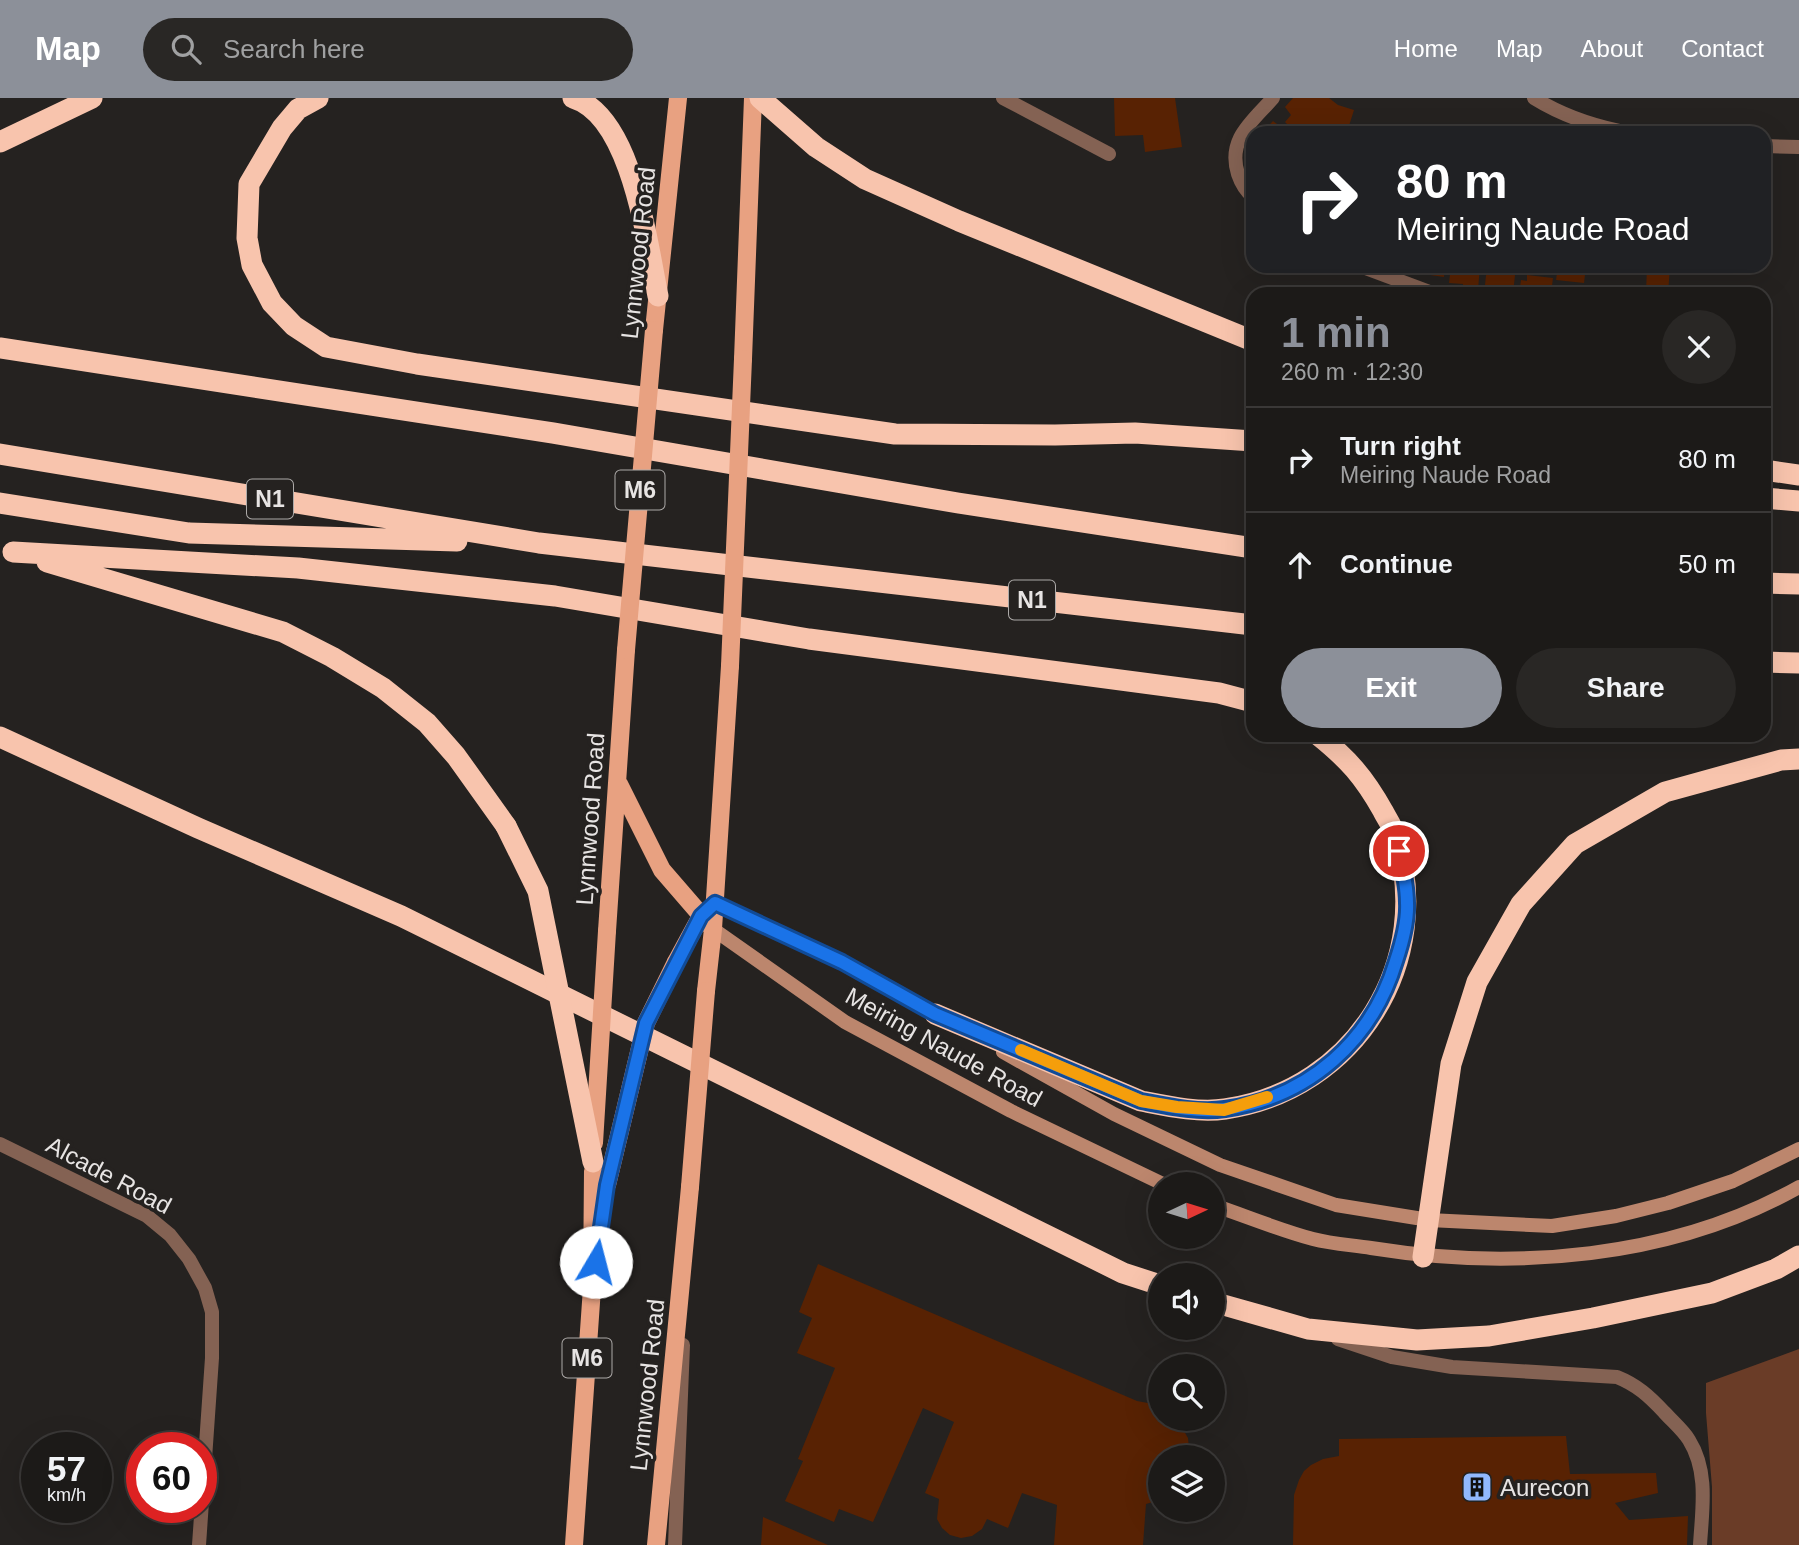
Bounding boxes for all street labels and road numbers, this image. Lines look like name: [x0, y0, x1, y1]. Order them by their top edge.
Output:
street label: Lynnwood Road: [616, 166, 660, 340]
road number: M6: [616, 470, 664, 510]
road number: N1: [247, 480, 293, 518]
road number: N1: [1009, 580, 1055, 620]
street label: Lynnwood Road: [571, 732, 609, 906]
street label: Meiring Naude Road: [841, 982, 1047, 1112]
street label: Alcade Road: [42, 1131, 176, 1219]
street label: Lynnwood Road: [625, 1298, 669, 1472]
road number: M6: [562, 1338, 612, 1378]

